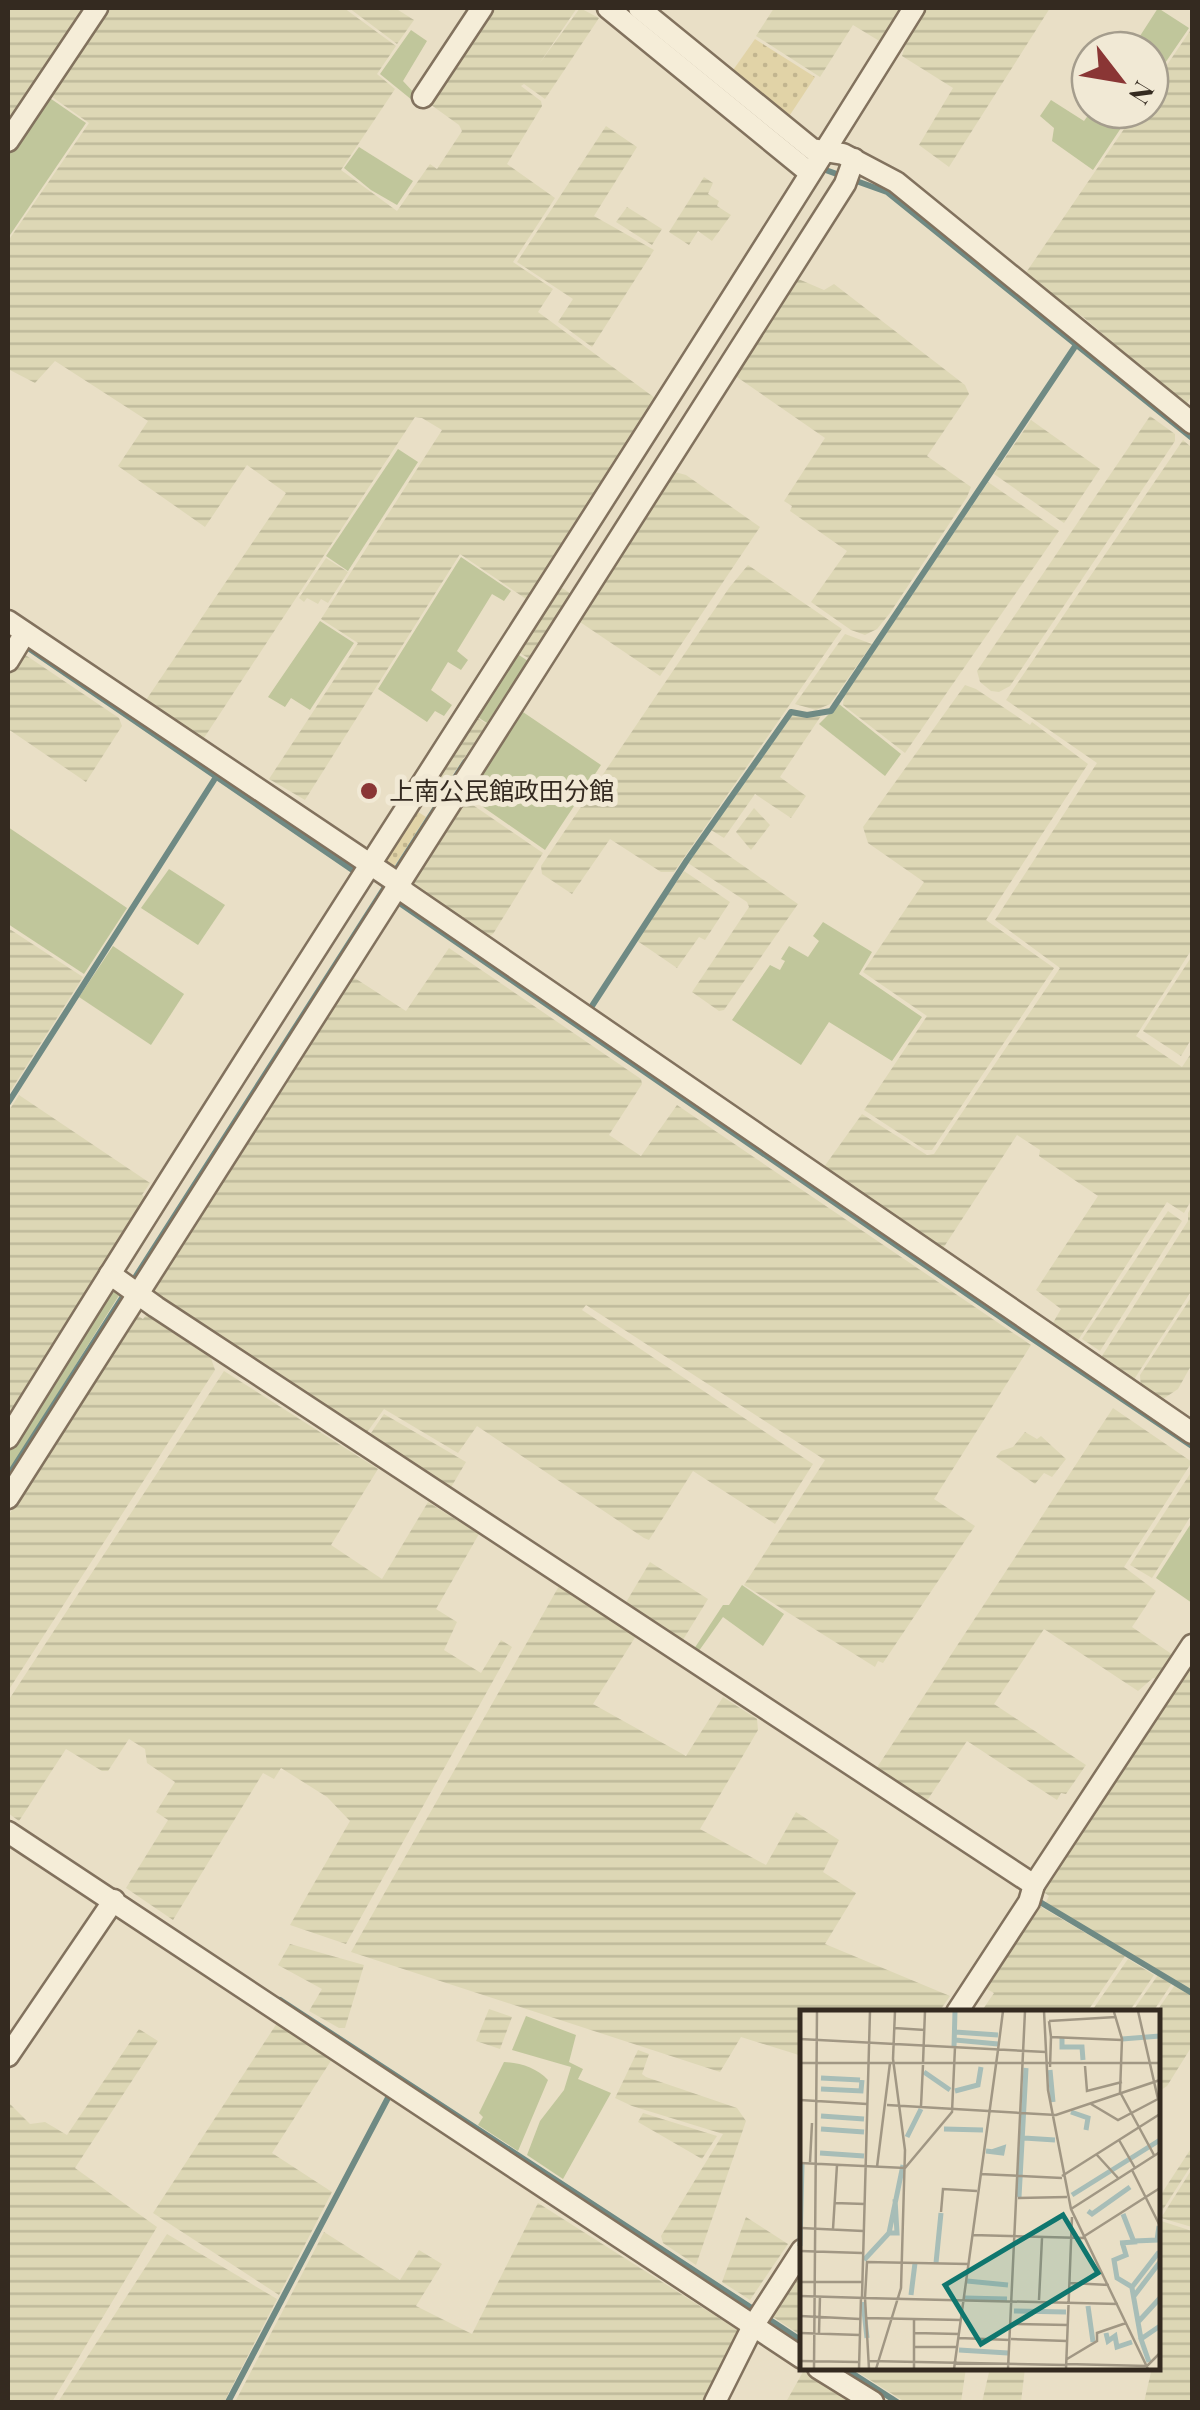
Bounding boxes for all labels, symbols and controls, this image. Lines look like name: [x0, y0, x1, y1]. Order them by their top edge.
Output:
north arrow: [1070, 30, 1170, 130]
text: N: [1122, 75, 1164, 112]
place label: 上南公民館政田分館: [389, 773, 614, 806]
marker: 上南公民館政田分館: [358, 780, 380, 802]
inset map: [800, 2010, 1160, 2370]

